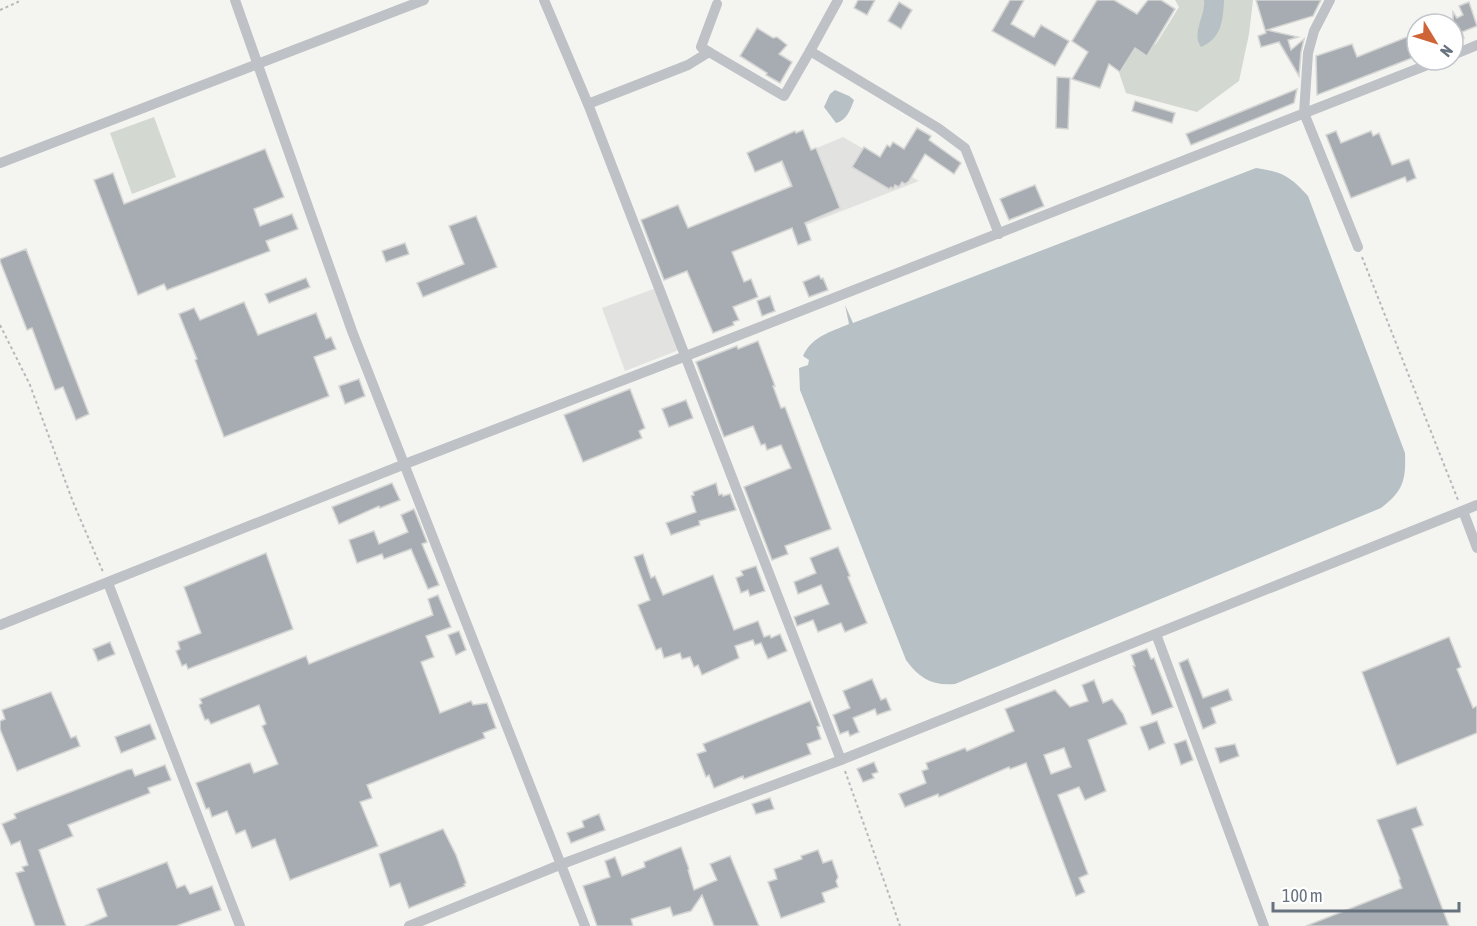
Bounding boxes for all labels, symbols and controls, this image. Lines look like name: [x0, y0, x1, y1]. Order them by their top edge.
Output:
north arrow: [1405, 12, 1465, 72]
text: N: [1437, 42, 1457, 61]
scale bar: [1273, 875, 1459, 913]
text: 100 m: [1282, 885, 1323, 906]

